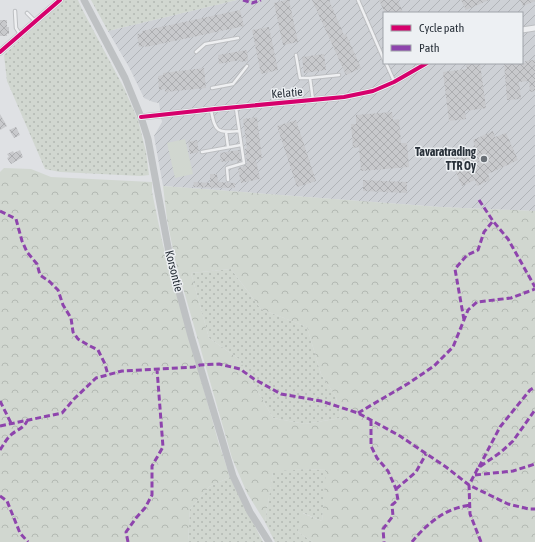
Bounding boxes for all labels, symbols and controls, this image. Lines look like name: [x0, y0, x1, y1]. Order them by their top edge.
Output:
legend: [383, 12, 523, 64]
text: Cycle path: [419, 21, 464, 35]
text: Path: [419, 41, 440, 55]
street label: Kelatie: [271, 85, 303, 101]
place label: Tavaratrading TTR Oy: [415, 145, 477, 173]
marker: Tavaratrading TTR Oy: [479, 154, 489, 164]
street label: Korsontie: [162, 249, 186, 293]

